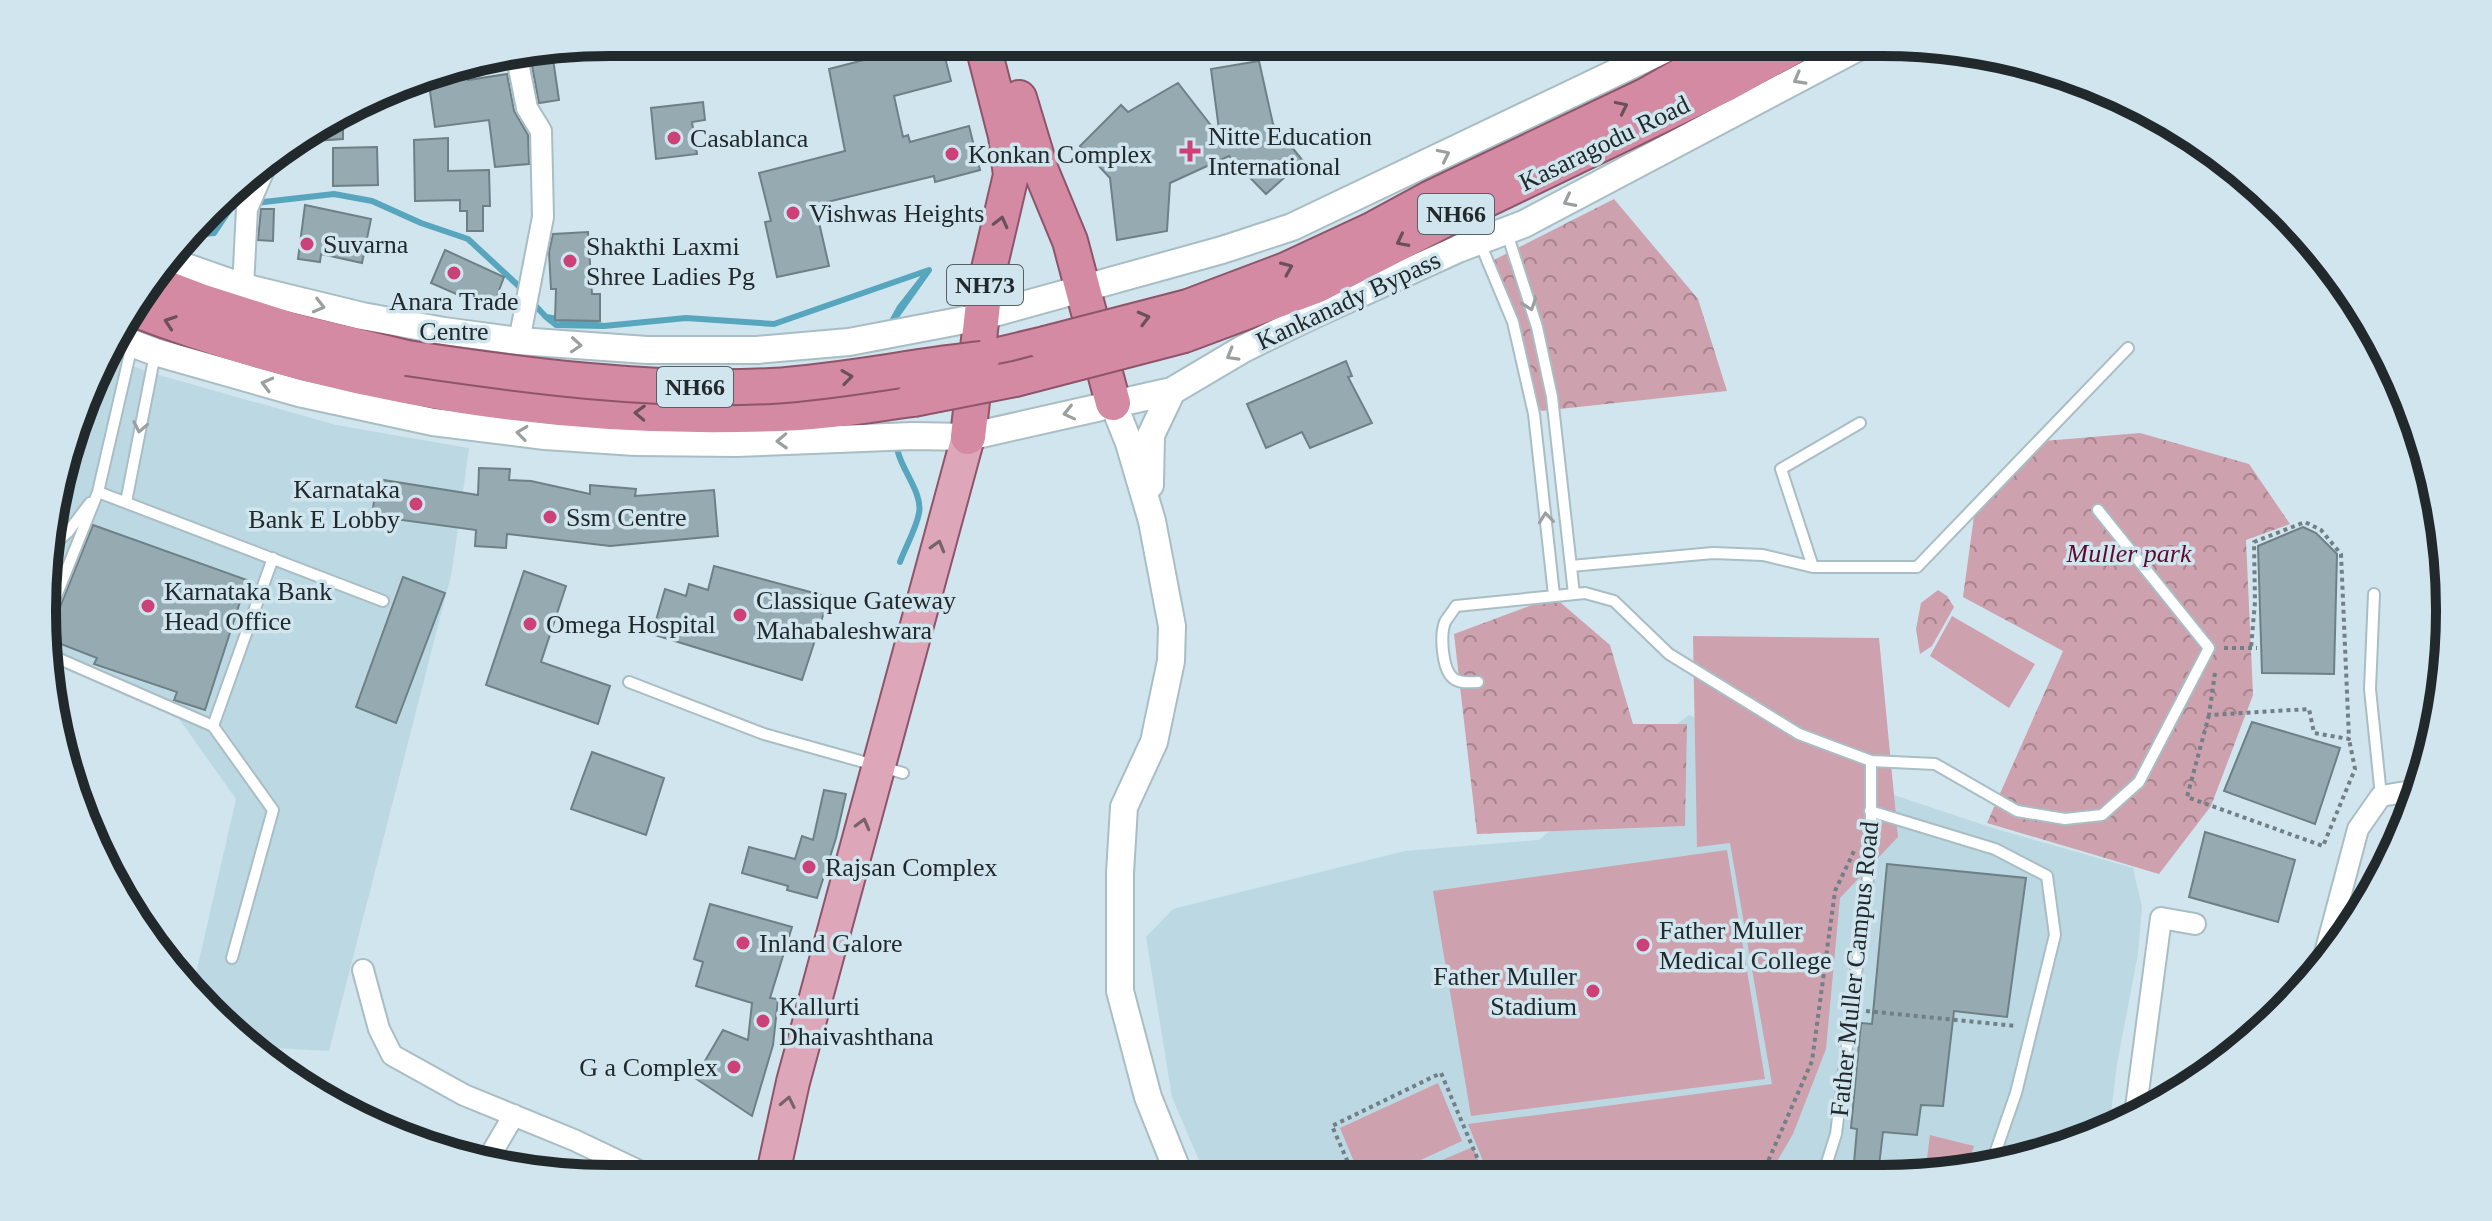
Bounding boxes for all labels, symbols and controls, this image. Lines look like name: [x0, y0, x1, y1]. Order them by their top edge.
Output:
one-way arrow: [1793, 70, 1808, 85]
street label: Kasaragodu Road: [1514, 90, 1694, 197]
one-way arrow: [1614, 101, 1628, 117]
place label: Nitte Education International: [1208, 122, 1372, 181]
place label: Casablanca: [690, 124, 809, 153]
marker: Casablanca: [665, 129, 683, 147]
place label: Konkan Complex: [968, 140, 1152, 169]
marker: Nitte Education International: [1179, 140, 1201, 162]
marker: Konkan Complex: [943, 145, 961, 163]
one-way arrow: [1435, 149, 1450, 165]
one-way arrow: [1563, 191, 1578, 206]
road number: NH66: [1418, 194, 1494, 234]
place label: Vishwas Heights: [809, 199, 984, 228]
marker: Vishwas Heights: [784, 204, 802, 222]
one-way arrow: [991, 215, 1008, 229]
place label: Suvarna: [323, 230, 409, 259]
place label: Shakthi Laxmi Shree Ladies Pg: [586, 232, 755, 291]
one-way arrow: [1396, 232, 1411, 247]
marker: Suvarna: [298, 235, 316, 253]
street label: Kankanady Bypass: [1251, 245, 1445, 356]
marker: Shakthi Laxmi Shree Ladies Pg: [561, 252, 579, 270]
one-way arrow: [1279, 262, 1293, 278]
marker: Anara Trade Centre: [445, 264, 463, 282]
road number: NH73: [947, 265, 1023, 305]
place label: Anara Trade Centre: [389, 287, 519, 346]
one-way arrow: [312, 296, 326, 313]
one-way arrow: [1520, 298, 1536, 312]
one-way arrow: [1136, 311, 1150, 328]
one-way arrow: [164, 316, 178, 332]
one-way arrow: [570, 336, 583, 353]
one-way arrow: [1226, 346, 1240, 361]
road number: NH66: [657, 367, 733, 407]
one-way arrow: [840, 369, 854, 386]
one-way arrow: [261, 377, 275, 393]
one-way arrow: [633, 404, 646, 421]
one-way arrow: [1062, 404, 1076, 421]
one-way arrow: [133, 421, 150, 434]
one-way arrow: [516, 425, 529, 442]
one-way arrow: [775, 433, 788, 450]
place label: Karnataka Bank E Lobby: [248, 475, 400, 534]
marker: Karnataka Bank E Lobby: [407, 495, 425, 513]
place label: Ssm Centre: [566, 503, 687, 532]
marker: Ssm Centre: [541, 508, 559, 526]
one-way arrow: [1537, 511, 1554, 524]
park label: Muller park: [2066, 539, 2192, 568]
one-way arrow: [928, 540, 945, 553]
place label: Karnataka Bank Head Office: [164, 577, 332, 636]
place label: Classique Gateway Mahabaleshwara: [756, 586, 956, 645]
marker: Karnataka Bank Head Office: [139, 597, 157, 615]
marker: Classique Gateway Mahabaleshwara: [731, 606, 749, 624]
place label: Omega Hospital: [546, 610, 716, 639]
marker: Omega Hospital: [521, 615, 539, 633]
one-way arrow: [854, 818, 870, 832]
street label: Father Muller Campus Road: [1825, 820, 1884, 1118]
place label: Rajsan Complex: [825, 853, 998, 882]
marker: Rajsan Complex: [800, 858, 818, 876]
place label: Father Muller Medical College: [1659, 916, 1832, 975]
place label: Inland Galore: [759, 929, 903, 958]
marker: Inland Galore: [734, 934, 752, 952]
marker: Father Muller Medical College: [1634, 936, 1652, 954]
place label: Father Muller Stadium: [1433, 962, 1577, 1021]
marker: Father Muller Stadium: [1584, 982, 1602, 1000]
place label: Kallurti Dhaivashthana: [779, 992, 934, 1051]
marker: Kallurti Dhaivashthana: [754, 1012, 772, 1030]
place label: G a Complex: [579, 1053, 718, 1082]
marker: G a Complex: [725, 1058, 743, 1076]
one-way arrow: [779, 1096, 796, 1109]

